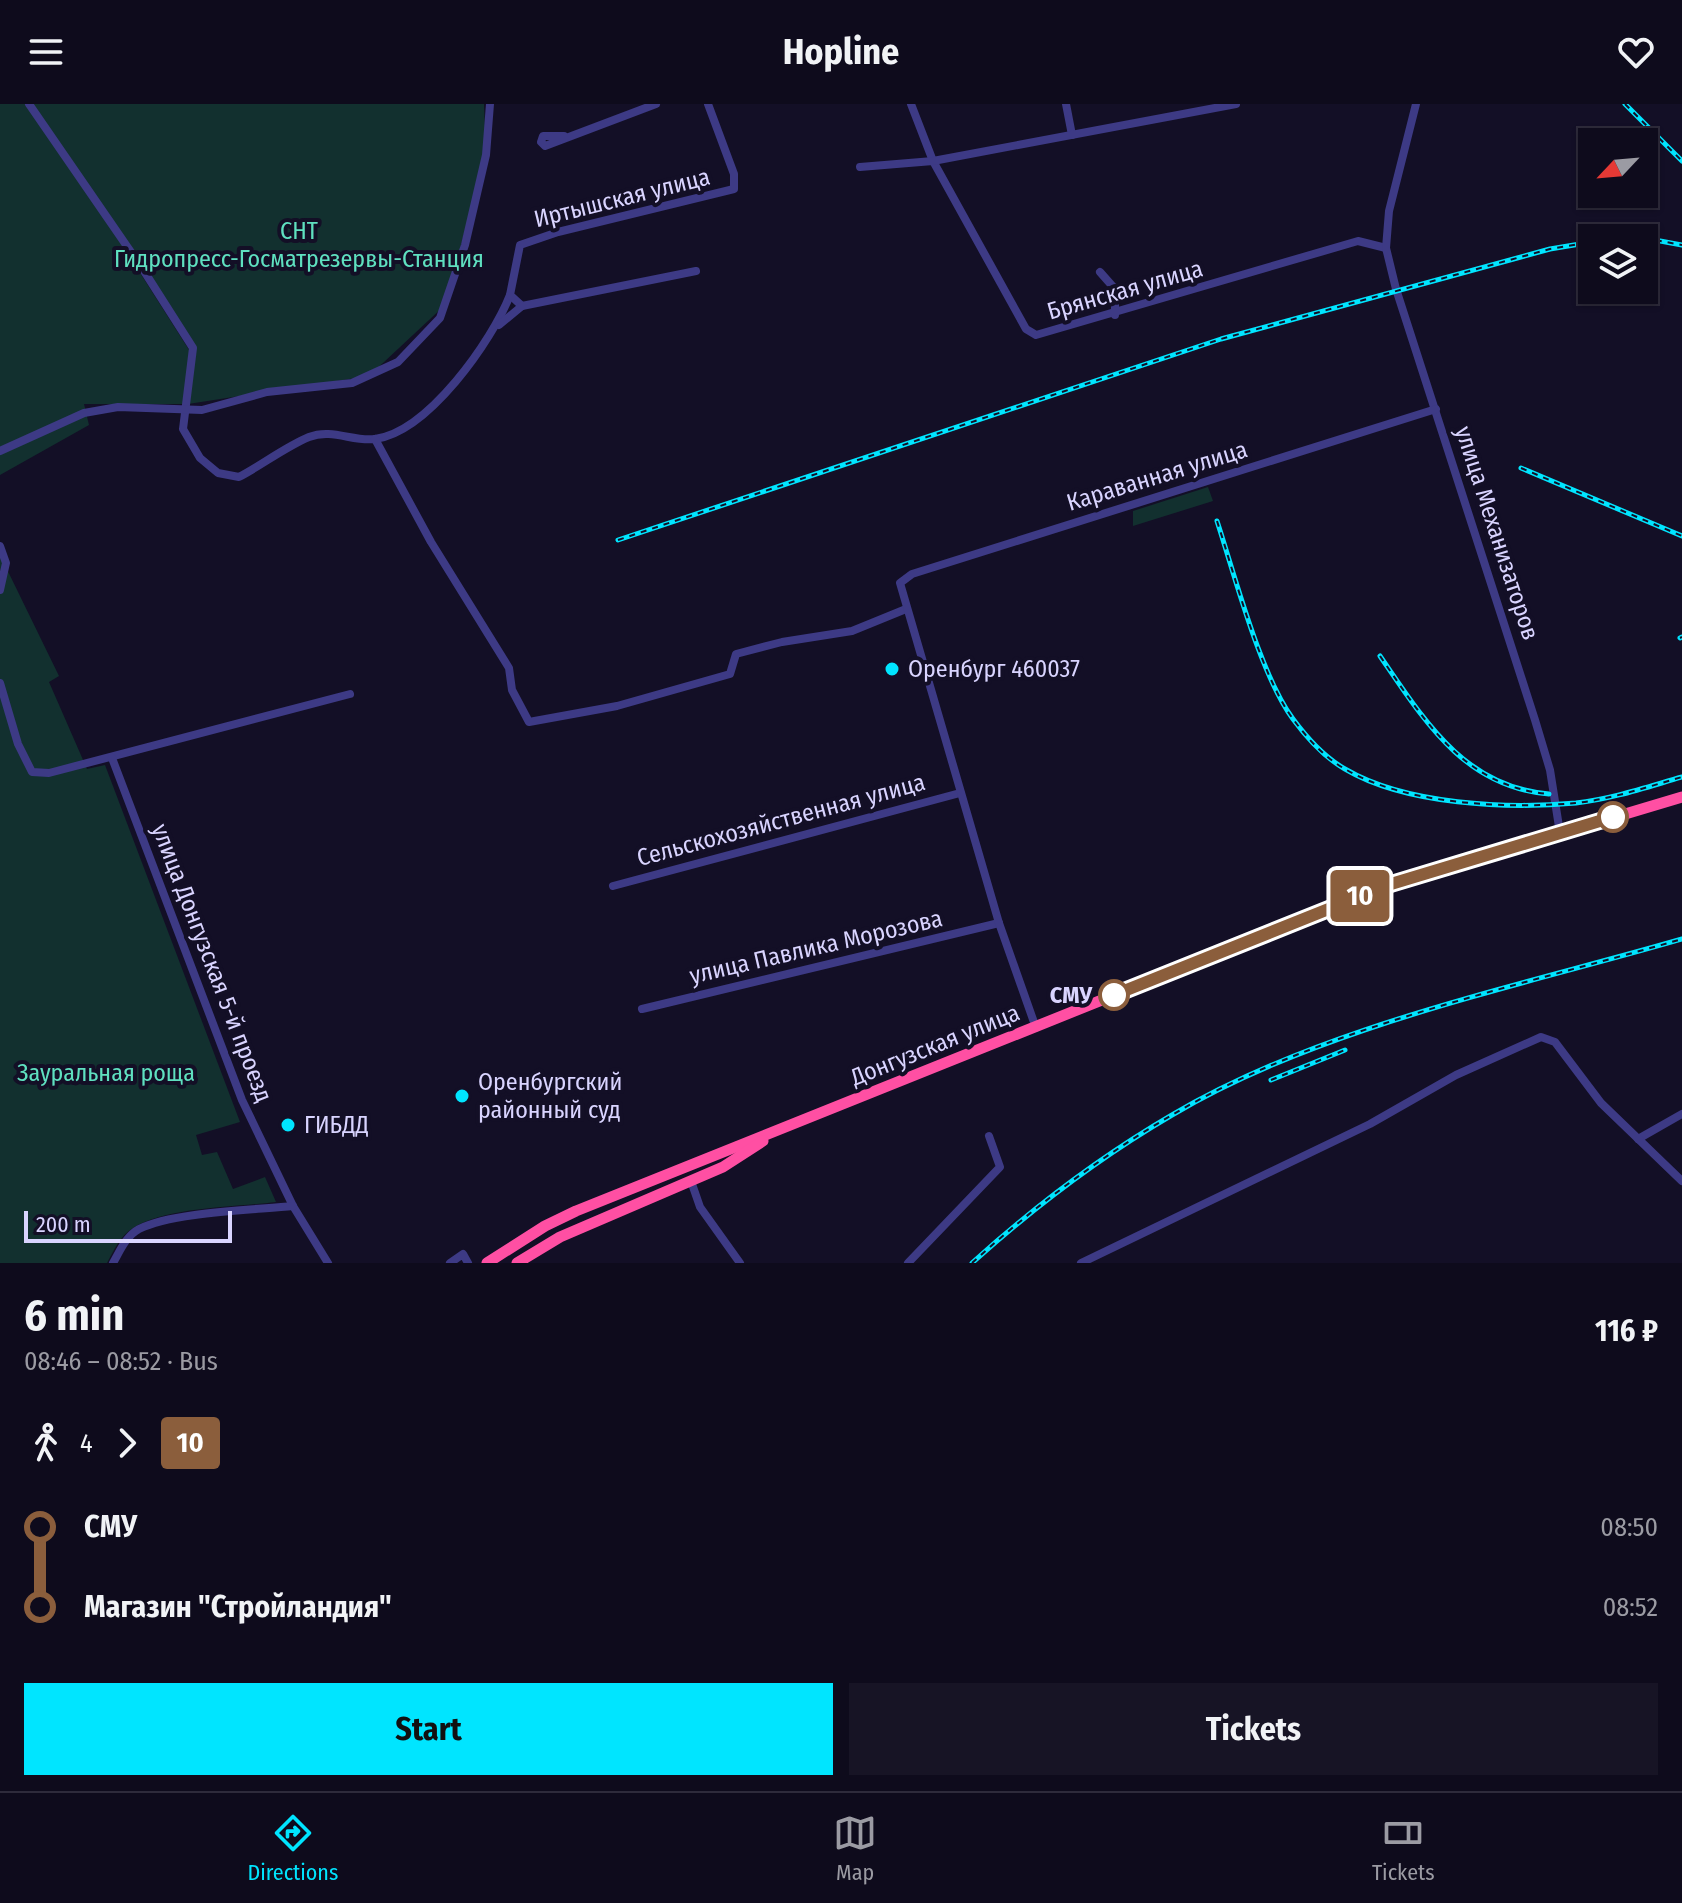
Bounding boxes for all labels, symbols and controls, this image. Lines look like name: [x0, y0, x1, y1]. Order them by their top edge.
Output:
icon: menu: [24, 30, 68, 74]
text: Hopline: [783, 30, 899, 74]
icon: heart: [1614, 30, 1658, 74]
north arrow: [1578, 128, 1658, 208]
map controls: [1578, 128, 1658, 304]
street label: Иртышская улица: [531, 163, 713, 233]
park label: СНТ Гидропресс-Госматрезервы-Станция: [114, 217, 484, 273]
button: layers: [1578, 224, 1658, 304]
street label: Брянская улица: [1044, 254, 1206, 326]
street label: улица Механизаторов: [1449, 423, 1545, 643]
street label: Караванная улица: [1063, 435, 1251, 517]
place label: Оренбург 460037: [908, 655, 1080, 683]
marker: Оренбург 460037: [883, 660, 901, 678]
street label: Сельскохозяйственная улица: [634, 768, 928, 872]
unlabelled marker: [1598, 802, 1628, 832]
street label: улица Донгузская 5-й проезд: [146, 820, 278, 1106]
line badge: 10: [1324, 870, 1396, 922]
text: 10: [1346, 879, 1374, 912]
street label: улица Павлика Морозова: [687, 904, 945, 990]
marker: СМУ: [1099, 980, 1129, 1010]
place label: СМУ: [1050, 981, 1093, 1009]
street label: Донгузская улица: [845, 998, 1024, 1092]
park label: Зауральная роща: [17, 1059, 195, 1087]
place label: Оренбургский районный суд: [478, 1068, 622, 1124]
marker: Оренбургский районный суд: [453, 1087, 471, 1105]
place label: ГИБДД: [304, 1111, 369, 1139]
marker: ГИБДД: [279, 1116, 297, 1134]
scale bar: [24, 1207, 232, 1243]
text: 200 m: [36, 1211, 91, 1238]
text: 6 min: [24, 1289, 124, 1342]
text: 116 ₽: [1595, 1313, 1658, 1349]
text: 08:46 – 08:52 · Bus: [24, 1346, 218, 1377]
icon: walk: [24, 1421, 68, 1465]
icon: forward: [105, 1421, 149, 1465]
text: 10: [177, 1426, 204, 1459]
text: 4: [80, 1428, 93, 1459]
text: СМУ: [84, 1509, 137, 1545]
text: 08:50: [1600, 1512, 1658, 1543]
text: Магазин "Стройландия": [84, 1589, 392, 1625]
text: 08:52: [1603, 1592, 1658, 1623]
button: Start: [24, 1683, 833, 1775]
button: Tickets: [849, 1683, 1658, 1775]
tab: Directions: [247, 1811, 338, 1886]
tab: Map: [833, 1811, 877, 1886]
tab: Tickets: [1372, 1811, 1435, 1886]

